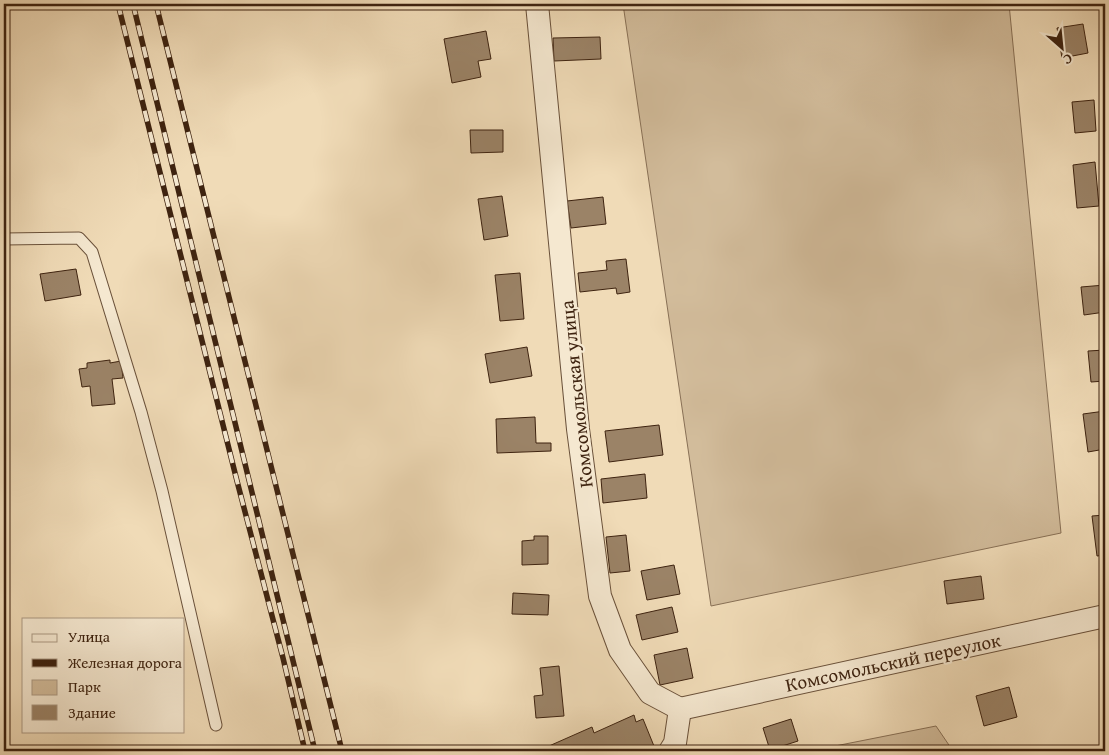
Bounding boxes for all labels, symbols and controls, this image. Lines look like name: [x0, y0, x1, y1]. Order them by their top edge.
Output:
north arrow: [1036, 22, 1086, 72]
text: С: [1060, 49, 1076, 70]
street label: Комсомольская улица: [552, 299, 600, 489]
legend: [22, 618, 185, 732]
street label: Комсомольский переулок: [783, 625, 1003, 699]
text: Улица: [68, 626, 111, 647]
text: Железная дорога: [67, 652, 183, 673]
text: Парк: [68, 676, 101, 697]
text: Здание: [68, 702, 116, 723]

